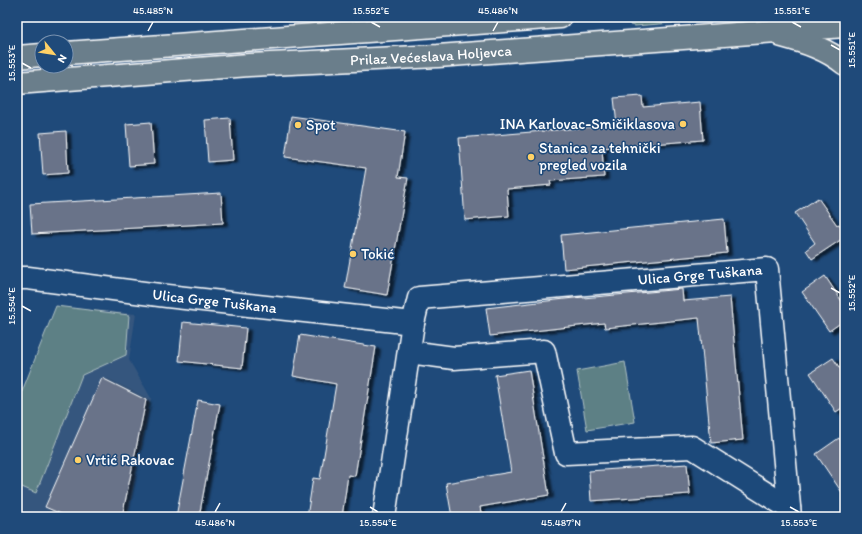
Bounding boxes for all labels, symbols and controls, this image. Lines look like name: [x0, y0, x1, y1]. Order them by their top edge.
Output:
text: 45.485°N: [133, 4, 173, 17]
text: 15.552°E: [353, 4, 390, 17]
text: 45.486°N: [478, 4, 518, 17]
text: 15.551°E: [774, 4, 810, 17]
text: 15.551°E: [845, 32, 858, 68]
north arrow: [34, 34, 74, 74]
street label: Prilaz Većeslava Holjevca: [350, 42, 513, 69]
text: 15.553°E: [5, 44, 18, 81]
text: N: [55, 52, 70, 65]
place label: INA Karlovac-Smičiklasova: [500, 115, 676, 133]
place label: Spot: [306, 116, 336, 134]
marker: INA Karlovac-Smičiklasova: [678, 119, 688, 129]
marker: Spot: [293, 120, 303, 130]
place label: Stanica za tehnički pregled vozila: [539, 139, 661, 174]
marker: Stanica za tehnički pregled vozila: [526, 152, 536, 162]
place label: Tokić: [361, 245, 394, 263]
marker: Tokić: [348, 249, 358, 259]
street label: Ulica Grge Tuškana: [637, 260, 763, 289]
text: 15.552°E: [845, 274, 858, 311]
street label: Ulica Grge Tuškana: [151, 285, 278, 317]
text: 15.554°E: [5, 287, 18, 325]
place label: Vrtić Rakovac: [86, 451, 174, 469]
marker: Vrtić Rakovac: [73, 455, 83, 465]
text: 45.486°N: [195, 516, 235, 529]
text: 15.554°E: [359, 516, 397, 529]
text: 45.487°N: [541, 516, 581, 529]
text: 15.553°E: [781, 516, 818, 529]

